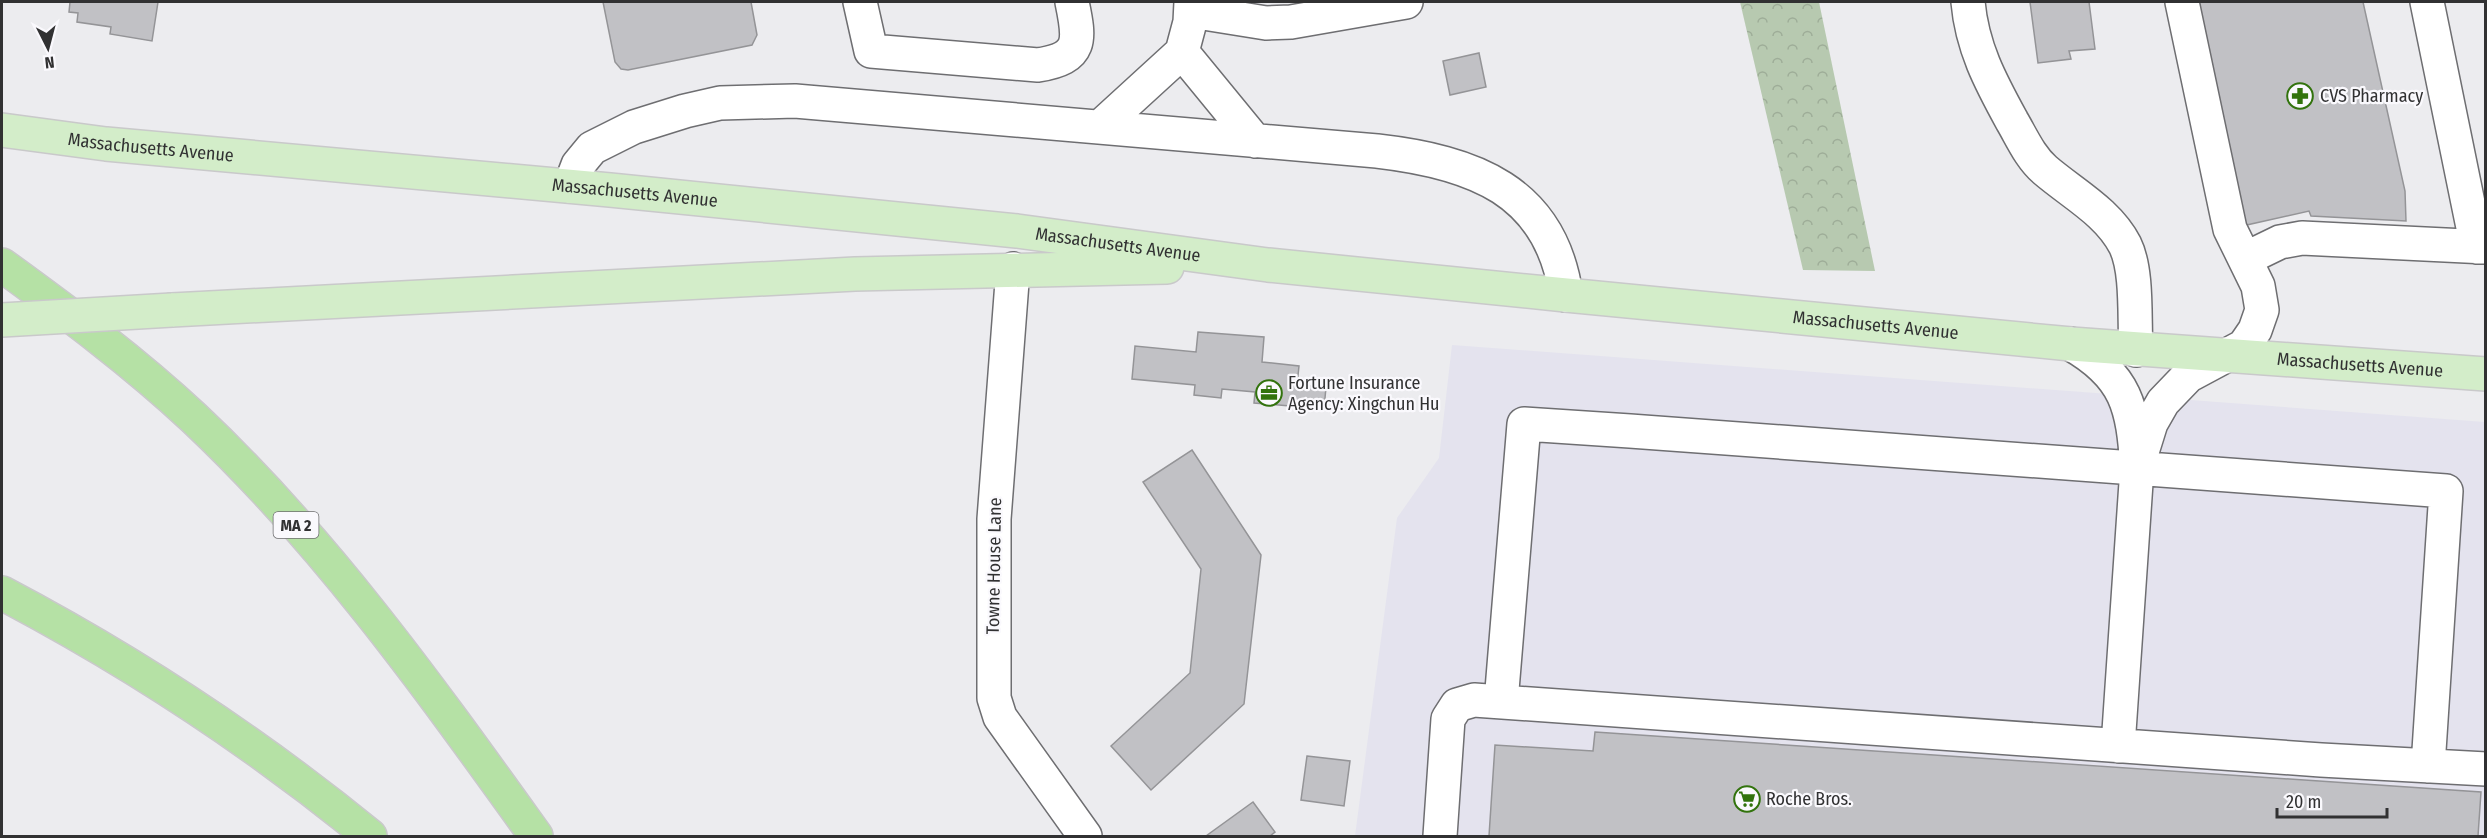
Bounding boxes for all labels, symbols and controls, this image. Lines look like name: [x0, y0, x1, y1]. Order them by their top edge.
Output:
north arrow: [18, 18, 78, 78]
text: N: [44, 52, 55, 72]
pharmacy icon: CVS Pharmacy: [2285, 81, 2315, 111]
place label: CVS Pharmacy: [2320, 85, 2423, 107]
street label: Massachusetts Avenue: [67, 128, 235, 167]
street label: Massachusetts Avenue: [551, 174, 719, 212]
street label: Massachusetts Avenue: [1034, 223, 1202, 267]
street label: Massachusetts Avenue: [1792, 306, 1960, 344]
street label: Massachusetts Avenue: [2276, 348, 2444, 382]
place label: Fortune Insurance Agency: Xingchun Hu: [1288, 372, 1440, 415]
office icon: Fortune Insurance Agency: Xingchun Hu: [1254, 378, 1284, 408]
street label: Towne House Lane: [982, 497, 1006, 635]
road number: MA 2: [274, 512, 318, 538]
scale bar: [2277, 781, 2386, 819]
supermarket icon: Roche Bros.: [1732, 784, 1762, 814]
place label: Roche Bros.: [1766, 788, 1852, 810]
text: 20 m: [2286, 791, 2321, 813]

